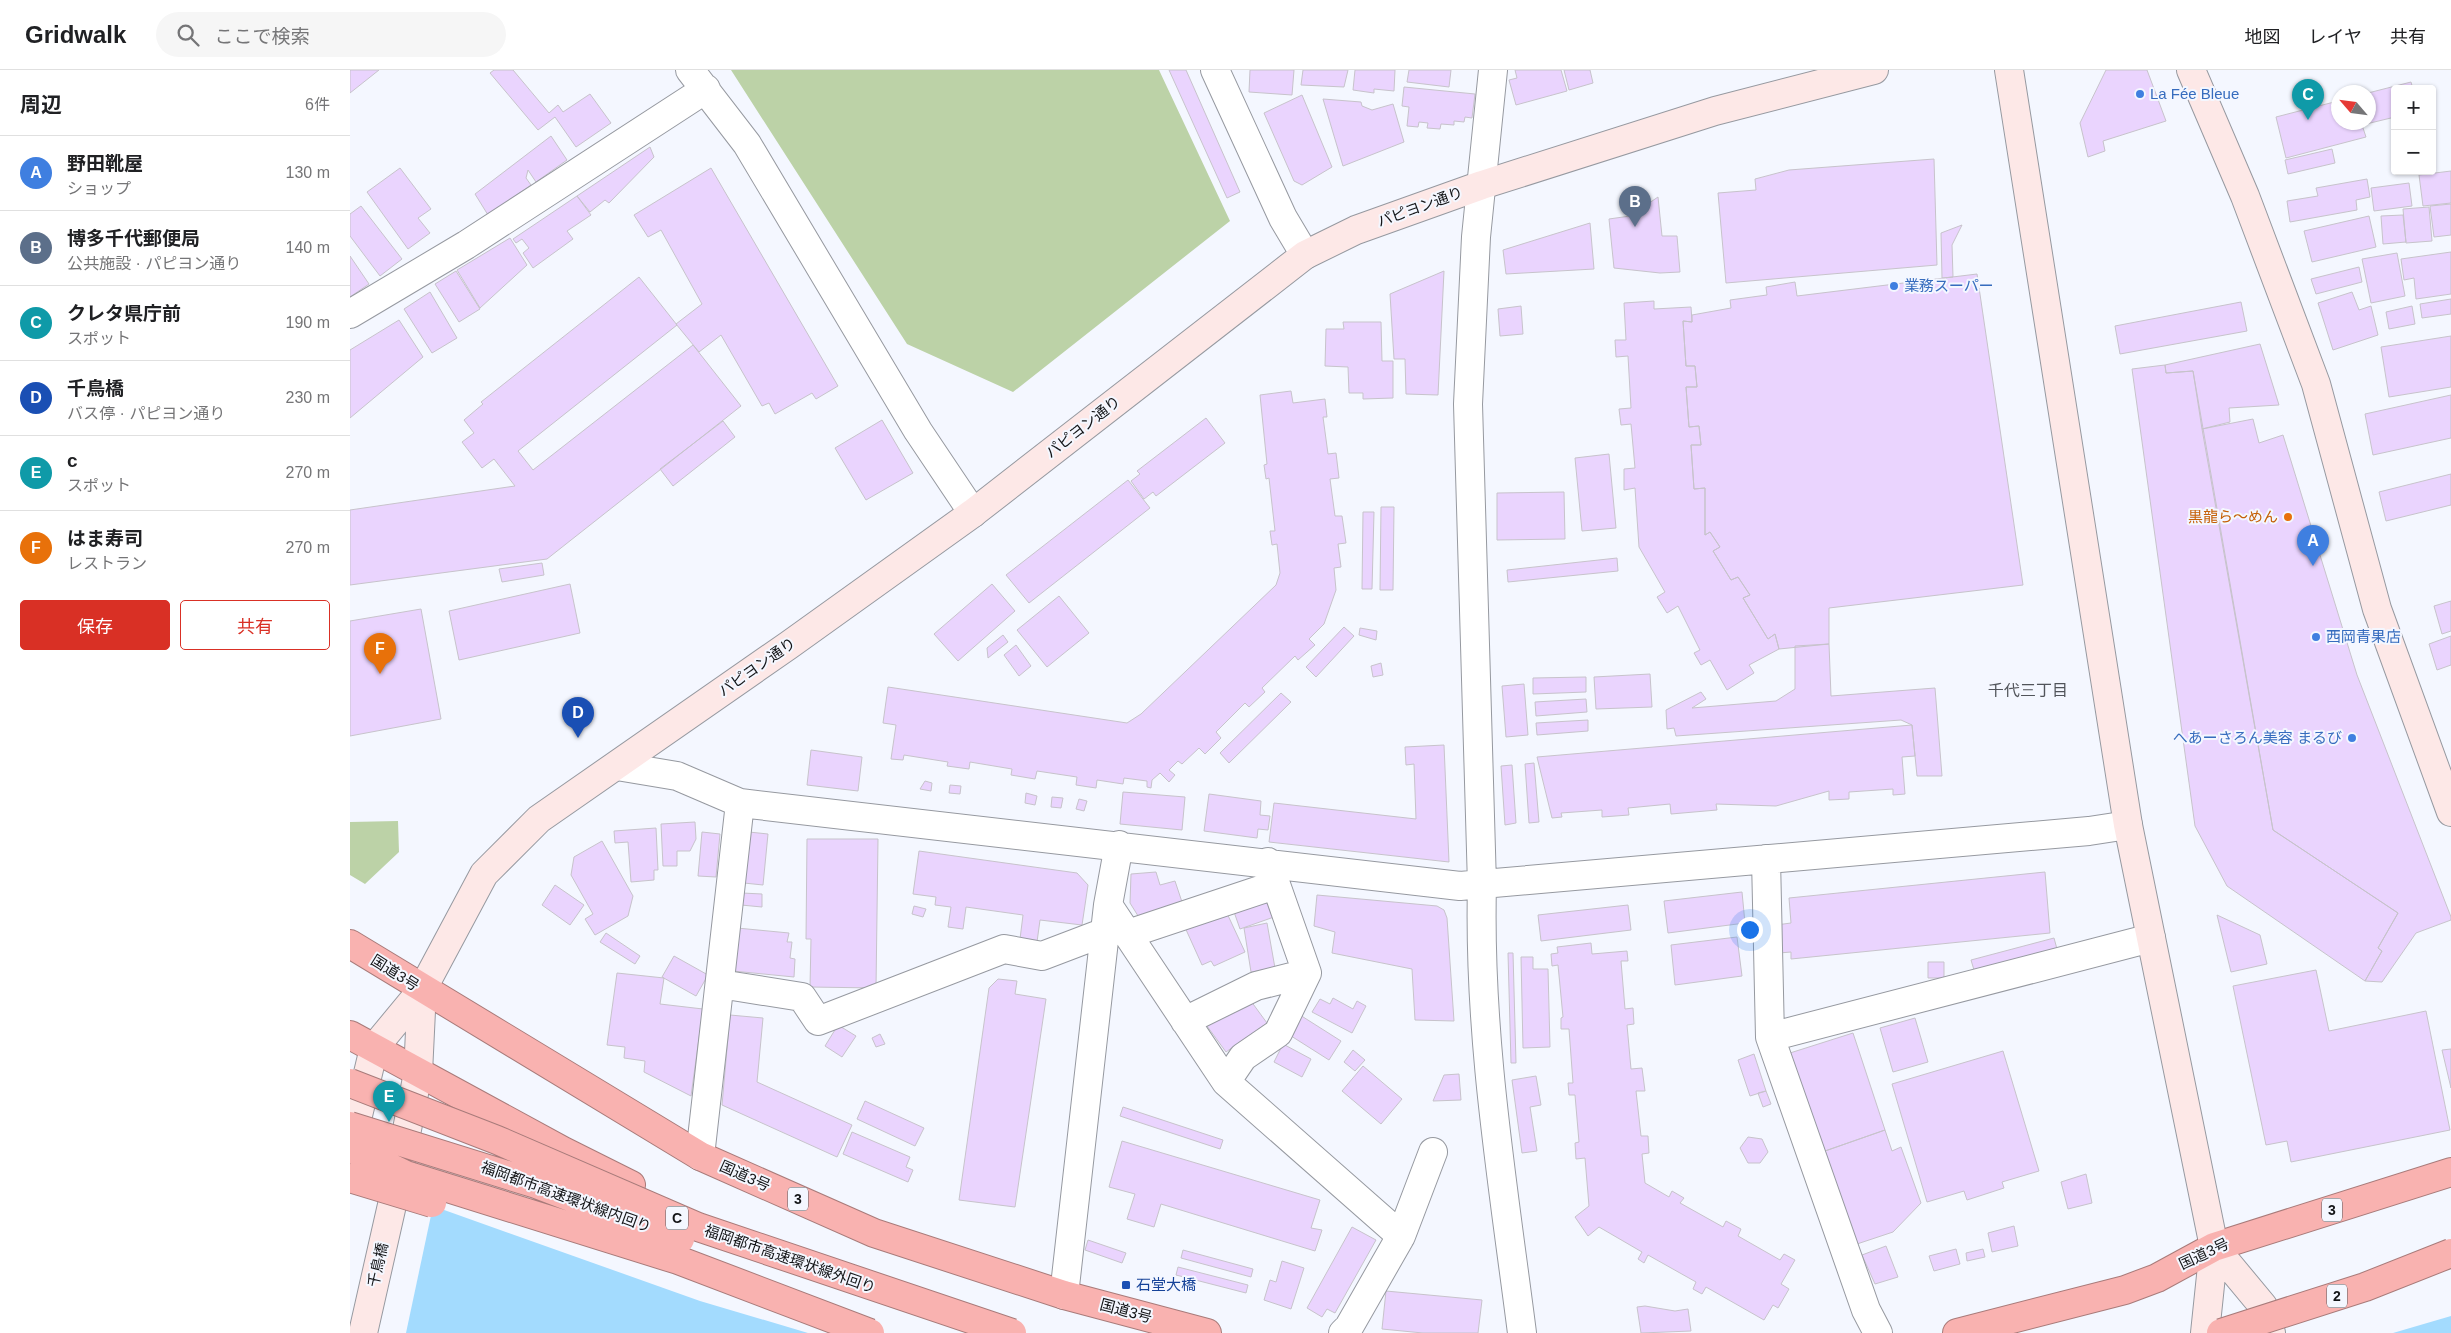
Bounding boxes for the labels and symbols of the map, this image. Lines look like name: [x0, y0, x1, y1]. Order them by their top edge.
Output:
pin: C: [2292, 79, 2324, 120]
place label: La Fée Bleue: [2150, 85, 2239, 102]
north arrow: [2331, 85, 2376, 130]
marker: La Fée Bleue: [2134, 88, 2146, 100]
street label: パピヨン通り: [1375, 183, 1465, 230]
pin: B: [1619, 186, 1651, 227]
place label: 業務スーパー: [1904, 277, 1994, 294]
marker: 業務スーパー: [1888, 280, 1900, 292]
street label: パピヨン通り: [1042, 392, 1123, 461]
place label: 黒龍ら〜めん: [2188, 508, 2278, 525]
marker: 黒龍ら〜めん: [2282, 511, 2294, 523]
pin: A: [2297, 525, 2329, 566]
place label: 西岡青果店: [2326, 628, 2401, 645]
marker: 西岡青果店: [2310, 631, 2322, 643]
pin: F: [364, 633, 396, 674]
street label: パピヨン通り: [715, 634, 798, 699]
district label: 千代三丁目: [1988, 682, 2068, 699]
pin: D: [562, 697, 594, 738]
place label: へあーさろん美容 まるび: [2173, 729, 2342, 746]
marker: へあーさろん美容 まるび: [2346, 732, 2358, 744]
your location: [1737, 917, 1763, 943]
street label: 国道3号: [368, 951, 422, 994]
pin: E: [373, 1081, 405, 1122]
street label: 国道3号: [717, 1157, 773, 1194]
street label: 福岡都市高速環状線内回り: [479, 1158, 654, 1235]
road number: 3: [788, 1188, 808, 1210]
road number: 3: [2322, 1198, 2342, 1222]
road number: C: [666, 1206, 688, 1230]
street label: 福岡都市高速環状線外回り: [702, 1221, 878, 1296]
street label: 国道3号: [2176, 1235, 2232, 1273]
street label: 千鳥橋: [364, 1241, 391, 1289]
place label: 石堂大橋: [1136, 1276, 1196, 1293]
marker: 石堂大橋: [1120, 1279, 1132, 1291]
road number: 2: [2327, 1284, 2347, 1308]
street label: 国道3号: [1098, 1295, 1154, 1326]

